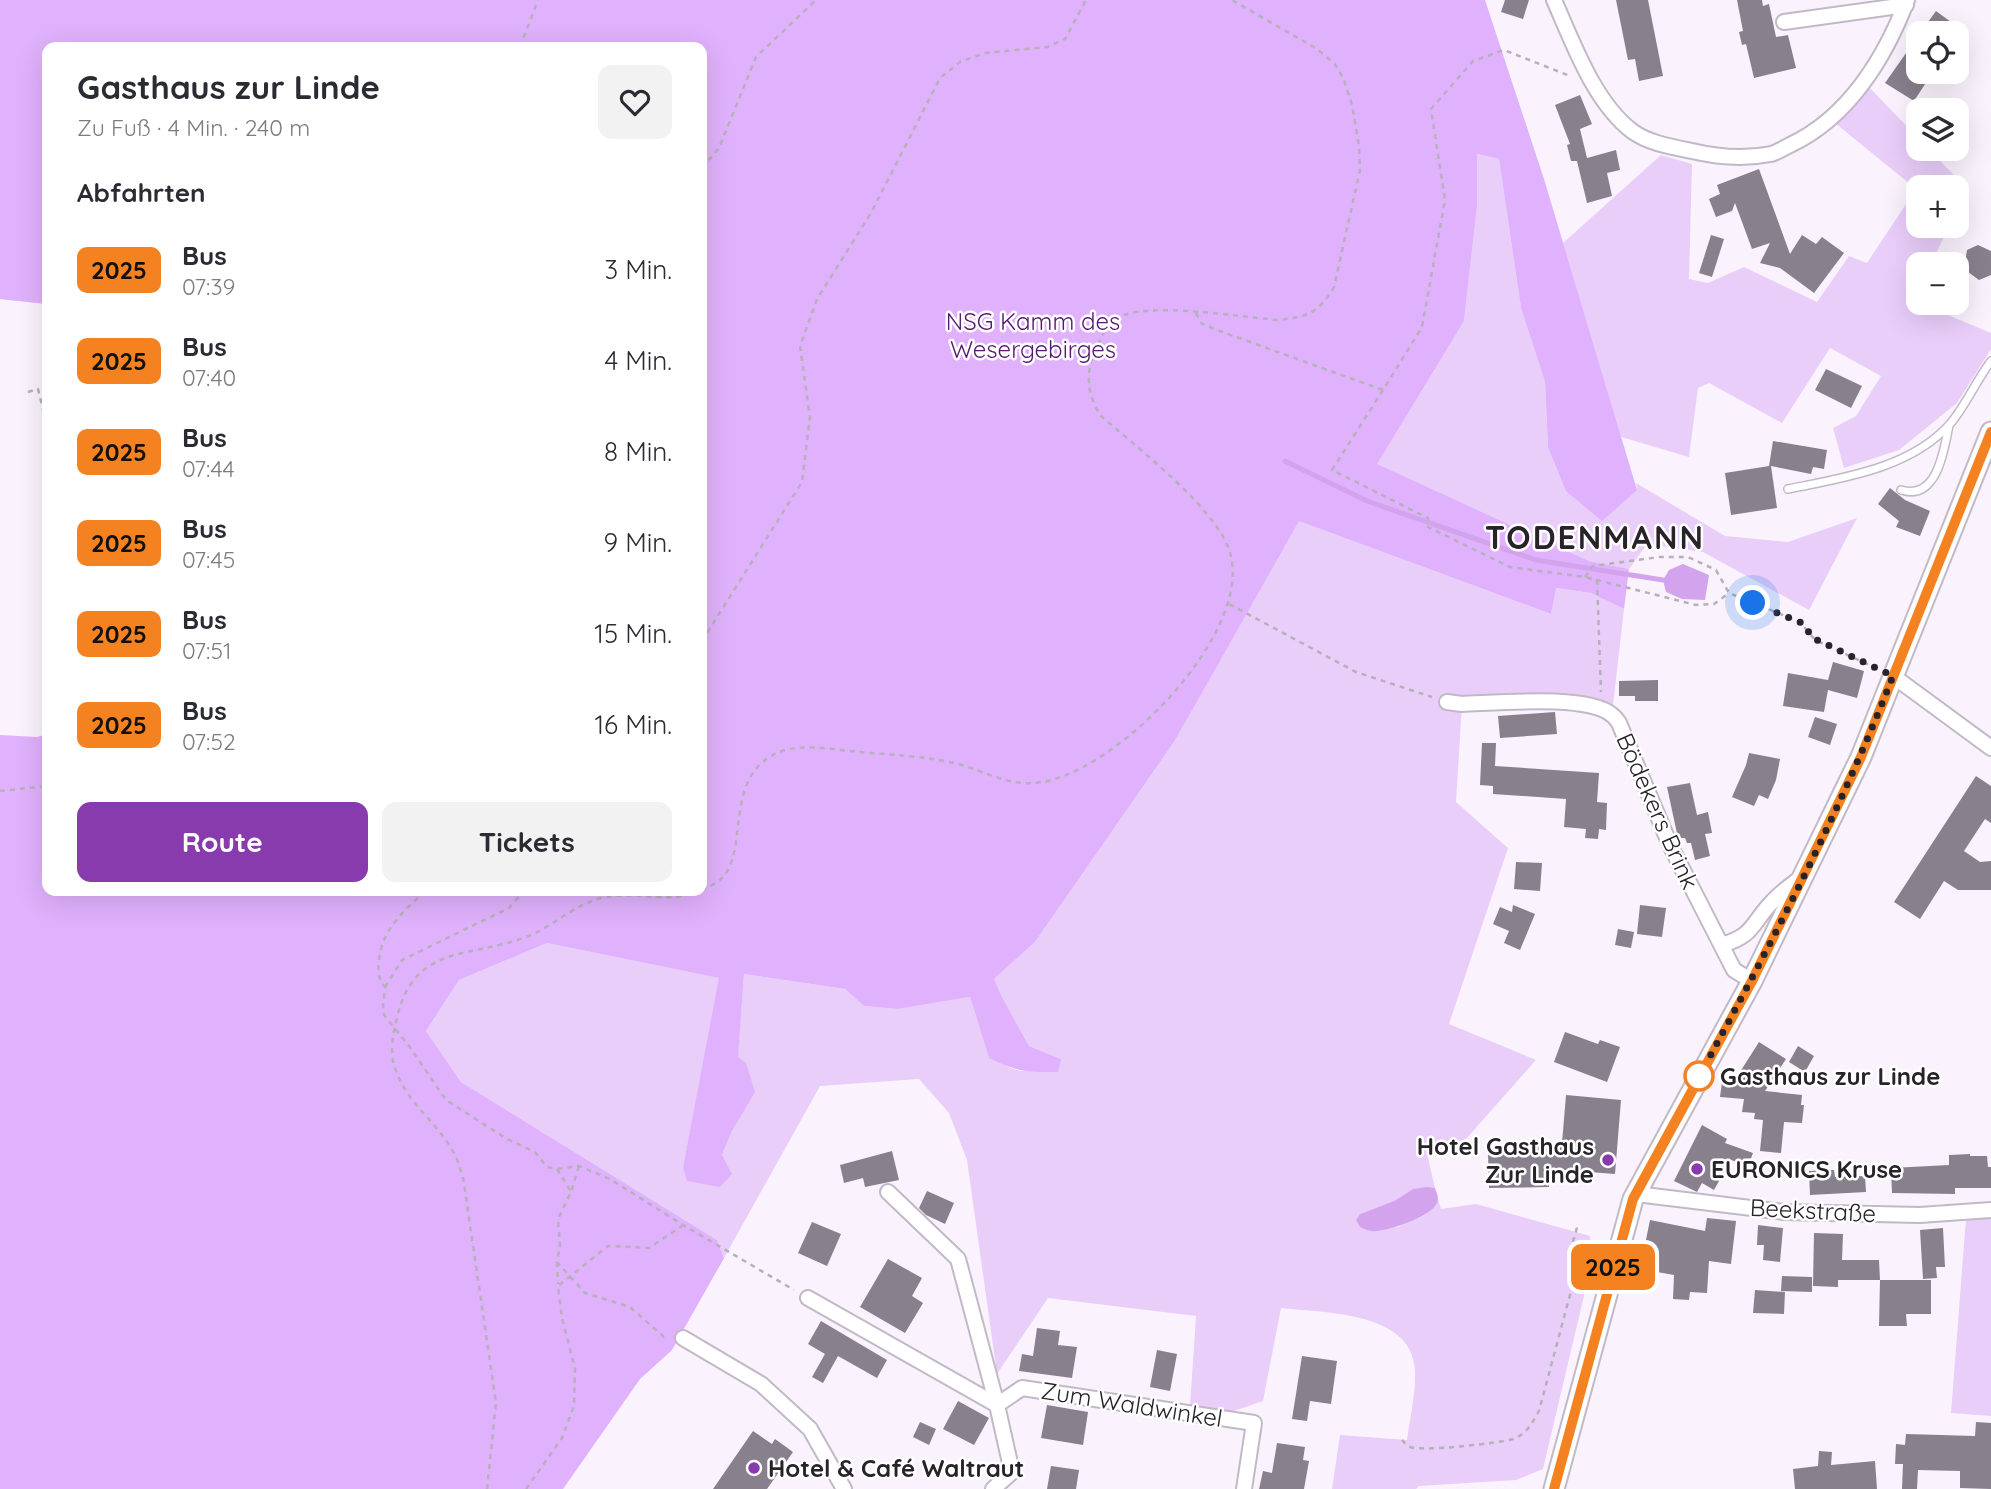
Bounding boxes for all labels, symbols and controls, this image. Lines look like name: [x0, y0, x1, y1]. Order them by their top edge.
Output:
map controls: [1906, 21, 1969, 315]
button: locate: [1906, 21, 1969, 84]
button: heart: [598, 65, 672, 139]
text: Gasthaus zur Linde: [77, 66, 380, 107]
button: layers: [1906, 98, 1969, 161]
text: Zu Fuß · 4 Min. · 240 m: [77, 113, 310, 142]
button: +: [1906, 175, 1969, 238]
text: Abfahrten: [77, 176, 206, 209]
text: Bus: [182, 239, 227, 272]
button: −: [1906, 252, 1969, 315]
text: 3 Min.: [604, 253, 672, 286]
text: 2025: [91, 255, 147, 285]
text: 07:39: [182, 272, 235, 301]
park label: NSG Kamm des Wesergebirges: [946, 306, 1120, 364]
text: Bus: [182, 330, 227, 363]
text: 4 Min.: [604, 344, 672, 377]
text: 2025: [91, 346, 147, 376]
text: 07:40: [182, 363, 236, 392]
text: Bus: [182, 421, 227, 454]
text: 8 Min.: [604, 435, 672, 468]
text: 2025: [91, 437, 147, 467]
text: 07:44: [182, 454, 235, 483]
text: Bus: [182, 512, 227, 545]
district label: TODENMANN: [1485, 517, 1705, 557]
text: 9 Min.: [604, 526, 672, 559]
text: 2025: [91, 528, 147, 558]
text: 07:45: [182, 545, 235, 574]
your location: [1735, 585, 1770, 620]
text: Bus: [182, 603, 227, 636]
text: 15 Min.: [594, 617, 672, 650]
text: 2025: [91, 619, 147, 649]
text: 07:51: [182, 636, 231, 665]
text: Bus: [182, 694, 227, 727]
text: 16 Min.: [594, 708, 672, 741]
text: 2025: [91, 710, 147, 740]
text: 07:52: [182, 727, 236, 756]
street label: Bödekers Brink: [1610, 728, 1706, 894]
button: Route: [77, 802, 368, 882]
button: Tickets: [382, 802, 672, 882]
marker: Gasthaus zur Linde: [1684, 1061, 1714, 1091]
place label: Gasthaus zur Linde: [1720, 1061, 1940, 1091]
place label: Hotel Gasthaus Zur Linde: [1417, 1131, 1594, 1189]
marker: Hotel Gasthaus Zur Linde: [1600, 1152, 1616, 1168]
place label: EURONICS Kruse: [1711, 1154, 1902, 1184]
marker: EURONICS Kruse: [1689, 1161, 1705, 1177]
street label: Beekstraße: [1749, 1192, 1877, 1228]
line badge: 2025: [1564, 1244, 1662, 1290]
text: 2025: [1585, 1252, 1641, 1282]
street label: Zum Waldwinkel: [1039, 1375, 1225, 1433]
place label: Hotel & Café Waltraut: [768, 1453, 1024, 1483]
marker: Hotel & Café Waltraut: [746, 1460, 762, 1476]

